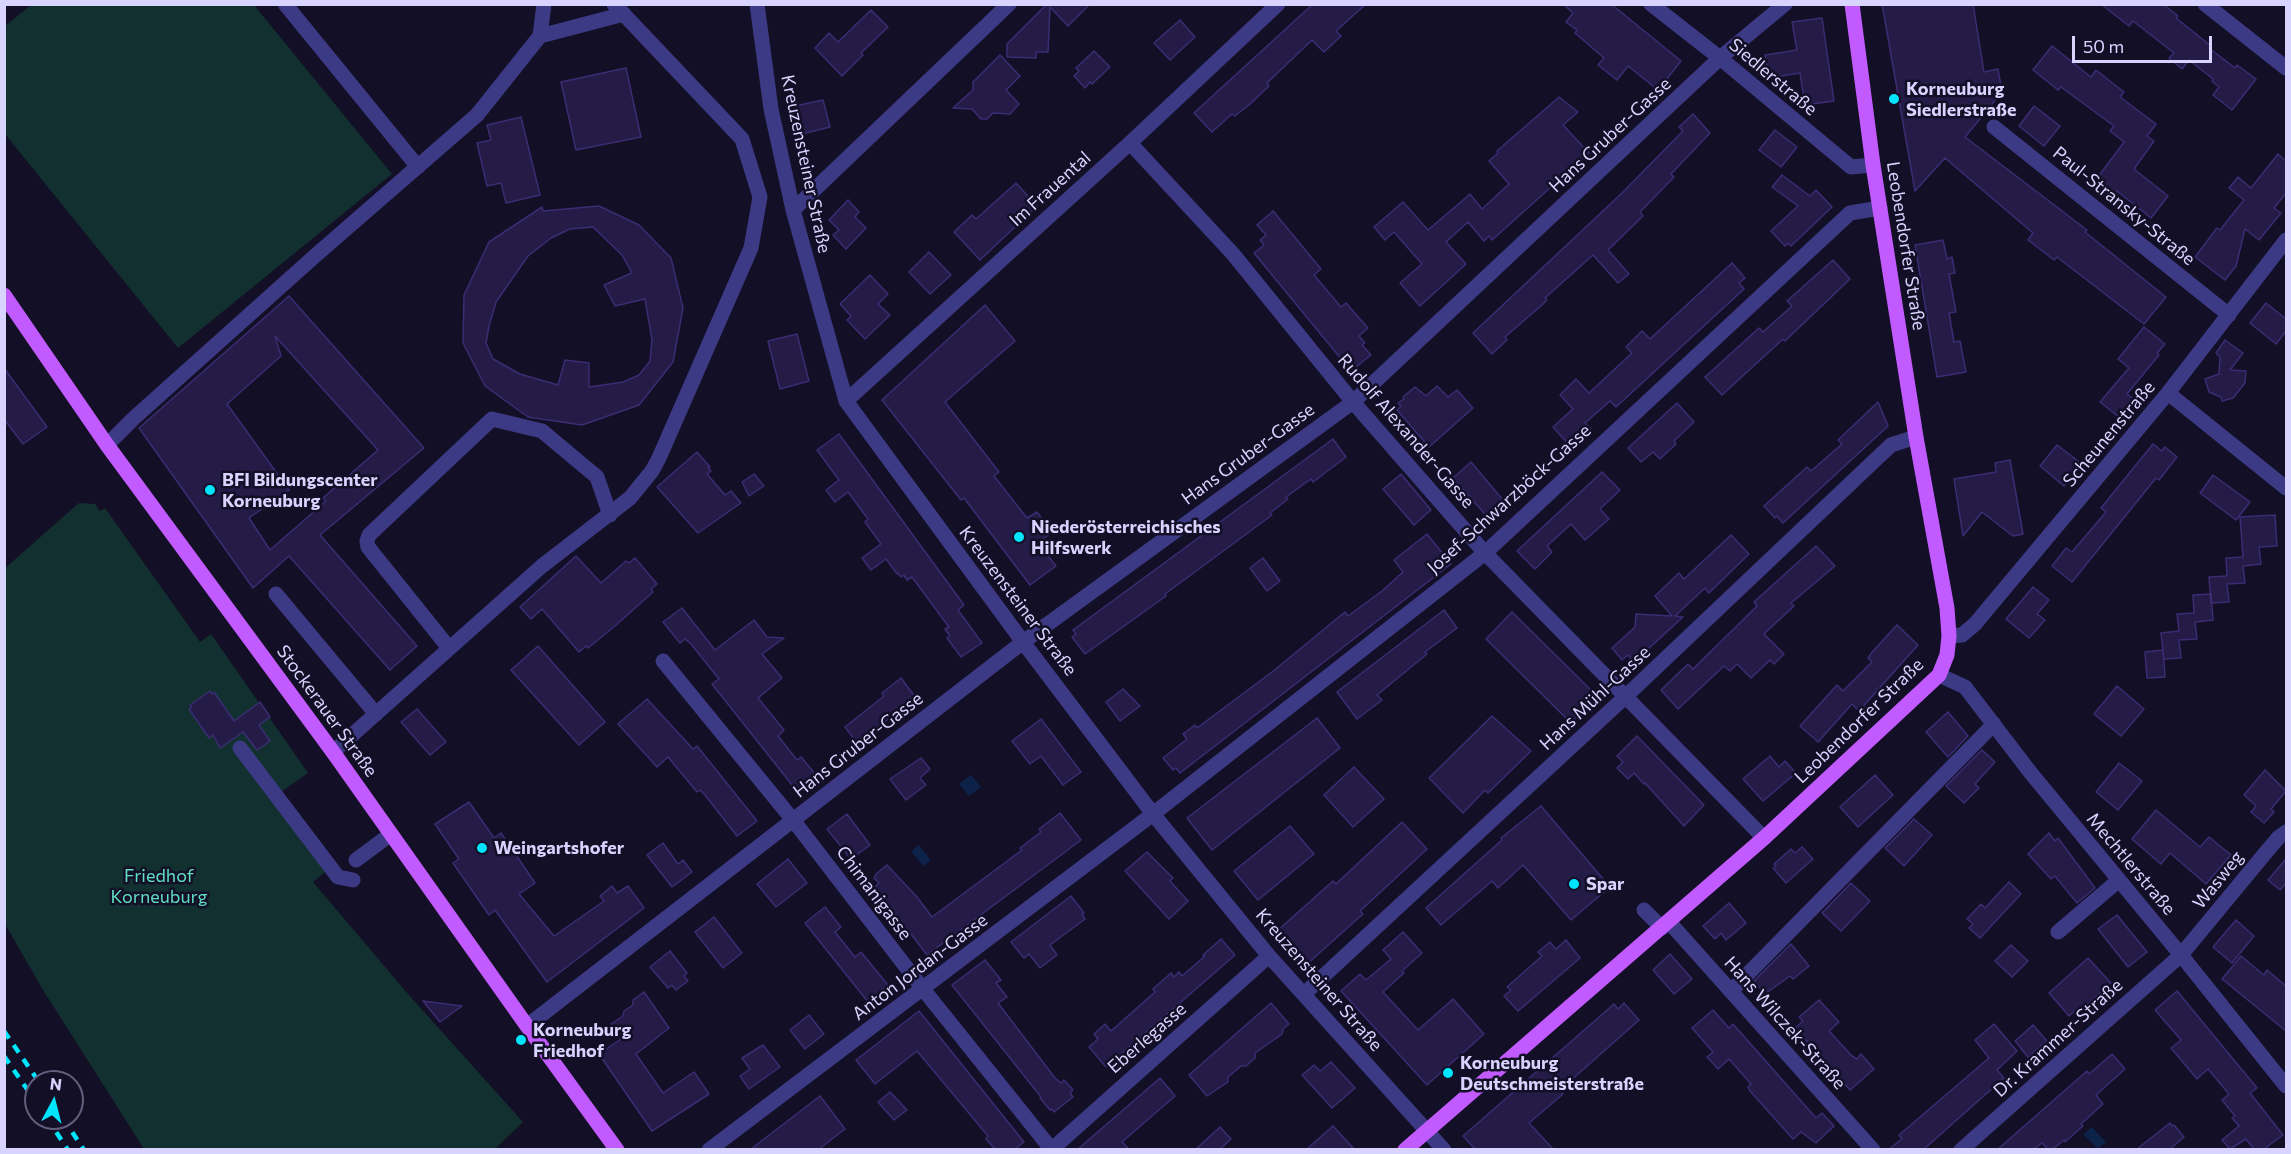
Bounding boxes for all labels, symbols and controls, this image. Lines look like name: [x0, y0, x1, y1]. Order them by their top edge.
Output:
scale bar: [2075, 24, 2214, 62]
street label: Siedlerstraße: [1725, 34, 1821, 120]
text: 50 m: [2083, 35, 2124, 57]
street label: Kreuzensteiner Straße: [777, 73, 835, 255]
street label: Hans Gruber-Gasse: [1545, 73, 1675, 197]
place label: Korneuburg Siedlerstraße: [1906, 78, 2017, 121]
marker: Korneuburg Siedlerstraße: [1887, 92, 1901, 106]
street label: Paul-Stransky-Straße: [2048, 142, 2200, 270]
street label: Im Frauental: [1005, 147, 1095, 231]
street label: Leobendorfer Straße: [1882, 160, 1930, 332]
street label: Rudolf Alexander-Gasse: [1333, 349, 1479, 513]
street label: Scheunenstraße: [2058, 377, 2160, 491]
street label: Hans Gruber-Gasse: [1177, 399, 1319, 509]
street label: Josef-Schwarzböck-Gasse: [1423, 420, 1595, 578]
place label: BFI Bildungscenter Korneuburg: [222, 469, 378, 512]
marker: BFI Bildungscenter Korneuburg: [203, 483, 217, 497]
place label: Niederösterreichisches Hilfswerk: [1031, 516, 1221, 558]
street label: Kreuzensteiner Straße: [955, 522, 1081, 680]
marker: Niederösterreichisches Hilfswerk: [1012, 530, 1026, 544]
street label: Stockerauer Straße: [272, 641, 382, 781]
street label: Hans Mühl-Gasse: [1535, 641, 1655, 755]
street label: Leobendorfer Straße: [1790, 654, 1928, 788]
street label: Hans Gruber-Gasse: [789, 688, 927, 802]
street label: Mechtlerstraße: [2082, 809, 2180, 919]
place label: Weingartshofer: [494, 837, 624, 859]
marker: Weingartshofer: [475, 841, 489, 855]
street label: Chimanigasse: [832, 842, 916, 944]
street label: Wasweg: [2188, 847, 2248, 913]
park label: Friedhof Korneuburg: [111, 865, 207, 908]
place label: Spar: [1586, 873, 1624, 895]
marker: Spar: [1567, 877, 1581, 891]
street label: Kreuzensteiner Straße: [1251, 904, 1387, 1056]
street label: Anton Jordan-Gasse: [848, 909, 992, 1025]
street label: Hans Wilczek-Straße: [1720, 952, 1850, 1094]
street label: Dr. Krammer-Straße: [1989, 974, 2127, 1102]
street label: Eberlegasse: [1103, 998, 1191, 1078]
place label: Korneuburg Friedhof: [533, 1019, 631, 1062]
marker: Korneuburg Friedhof: [514, 1033, 528, 1047]
place label: Korneuburg Deutschmeisterstraße: [1460, 1052, 1644, 1094]
marker: Korneuburg Deutschmeisterstraße: [1441, 1066, 1455, 1080]
north arrow: [24, 1070, 84, 1130]
text: N: [49, 1073, 63, 1094]

